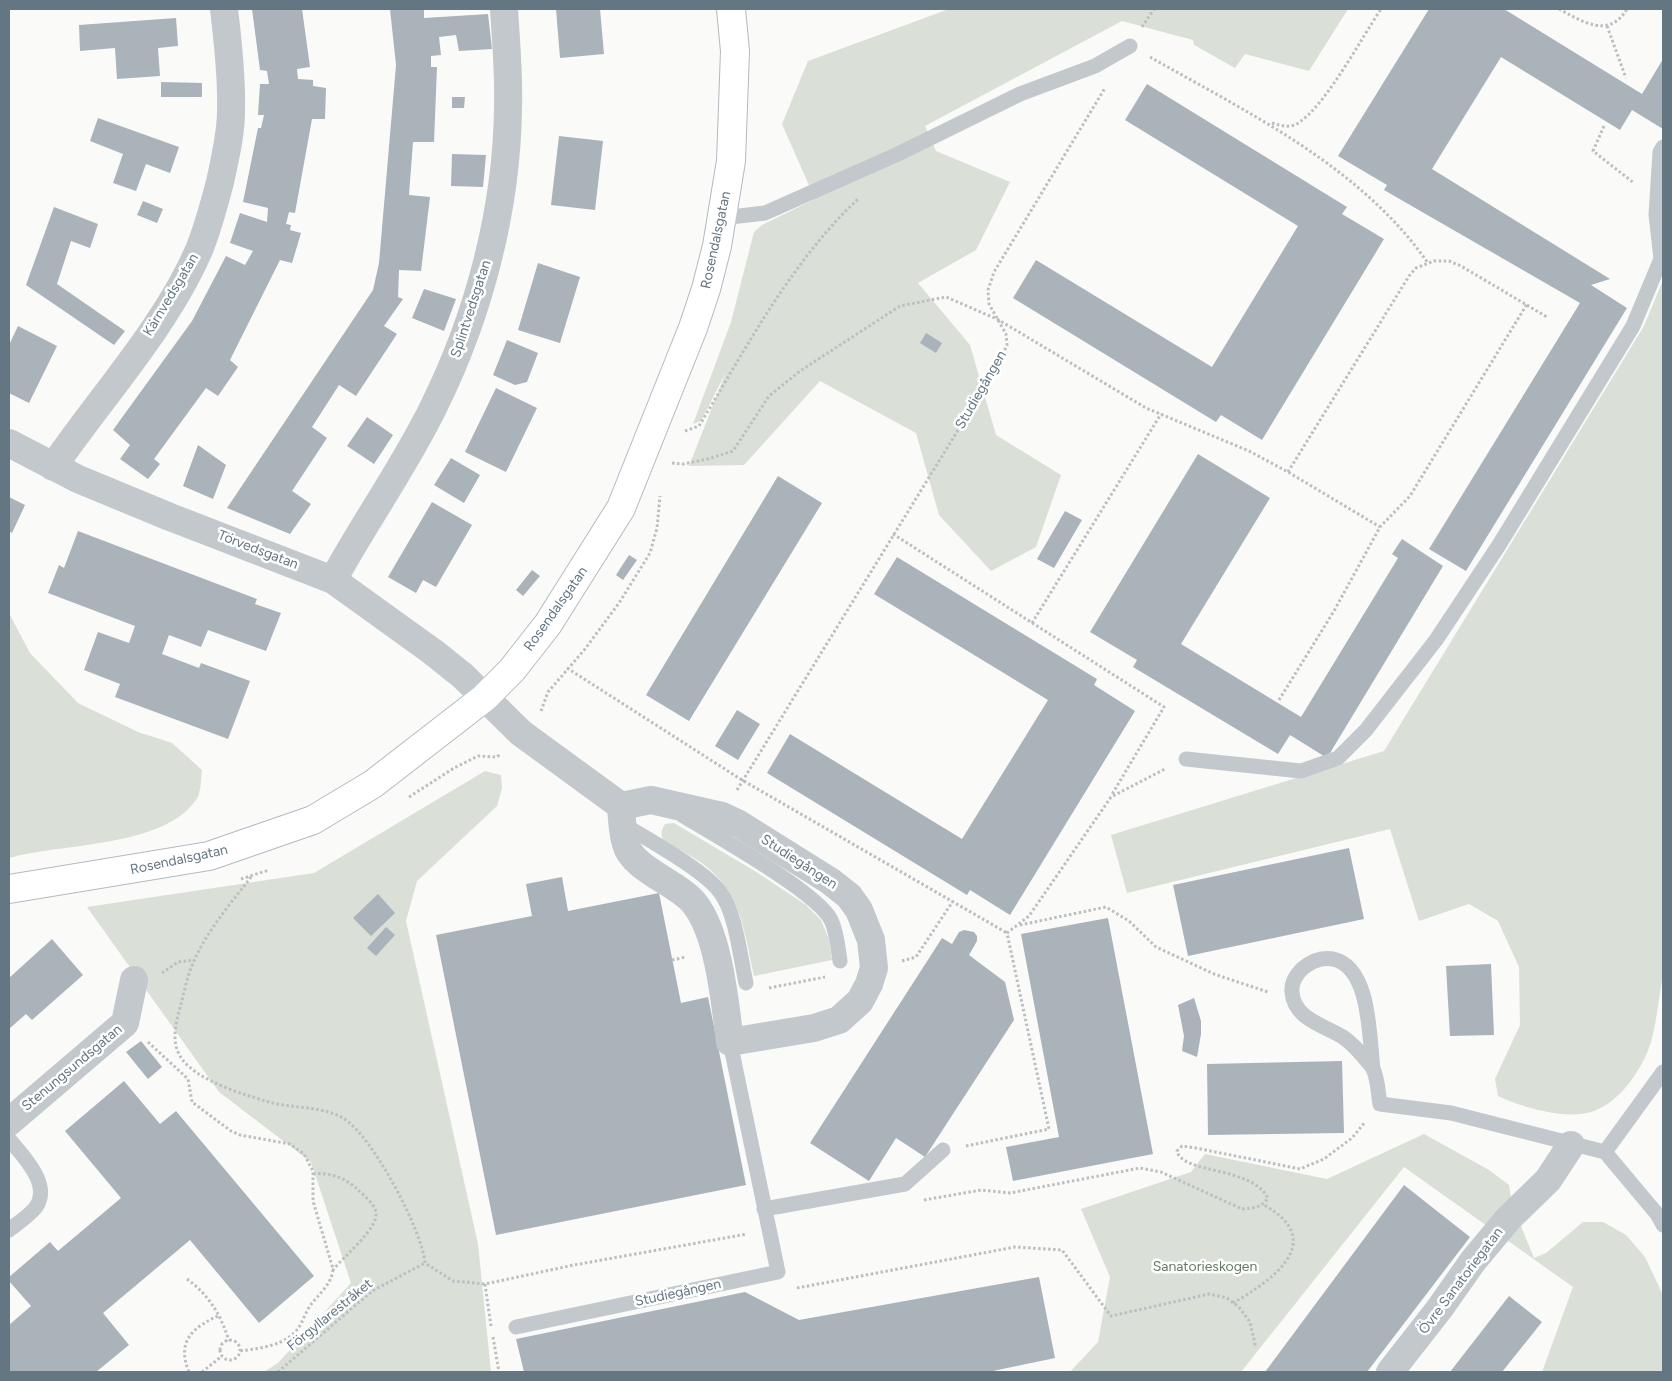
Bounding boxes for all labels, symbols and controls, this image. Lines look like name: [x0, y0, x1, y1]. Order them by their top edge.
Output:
street label: Rosendalsgatan: [697, 190, 735, 290]
street label: Kärnvedsgatan: [140, 251, 202, 339]
street label: Splintvedsgatan: [447, 258, 495, 360]
street label: Studiegången: [952, 348, 1010, 432]
street label: Törvedsgatan: [215, 527, 301, 573]
street label: Rosendalsgatan: [521, 563, 591, 655]
street label: Studiegången: [758, 831, 840, 893]
street label: Rosendalsgatan: [129, 841, 229, 879]
street label: Stenungsundsgatan: [18, 1021, 126, 1115]
street label: Övre Sanatoriegatan: [1415, 1224, 1507, 1338]
park label: Sanatorieskogen: [1153, 1259, 1257, 1275]
street label: Förgyllarestråket: [284, 1275, 376, 1355]
street label: Studiegången: [633, 1276, 723, 1310]

